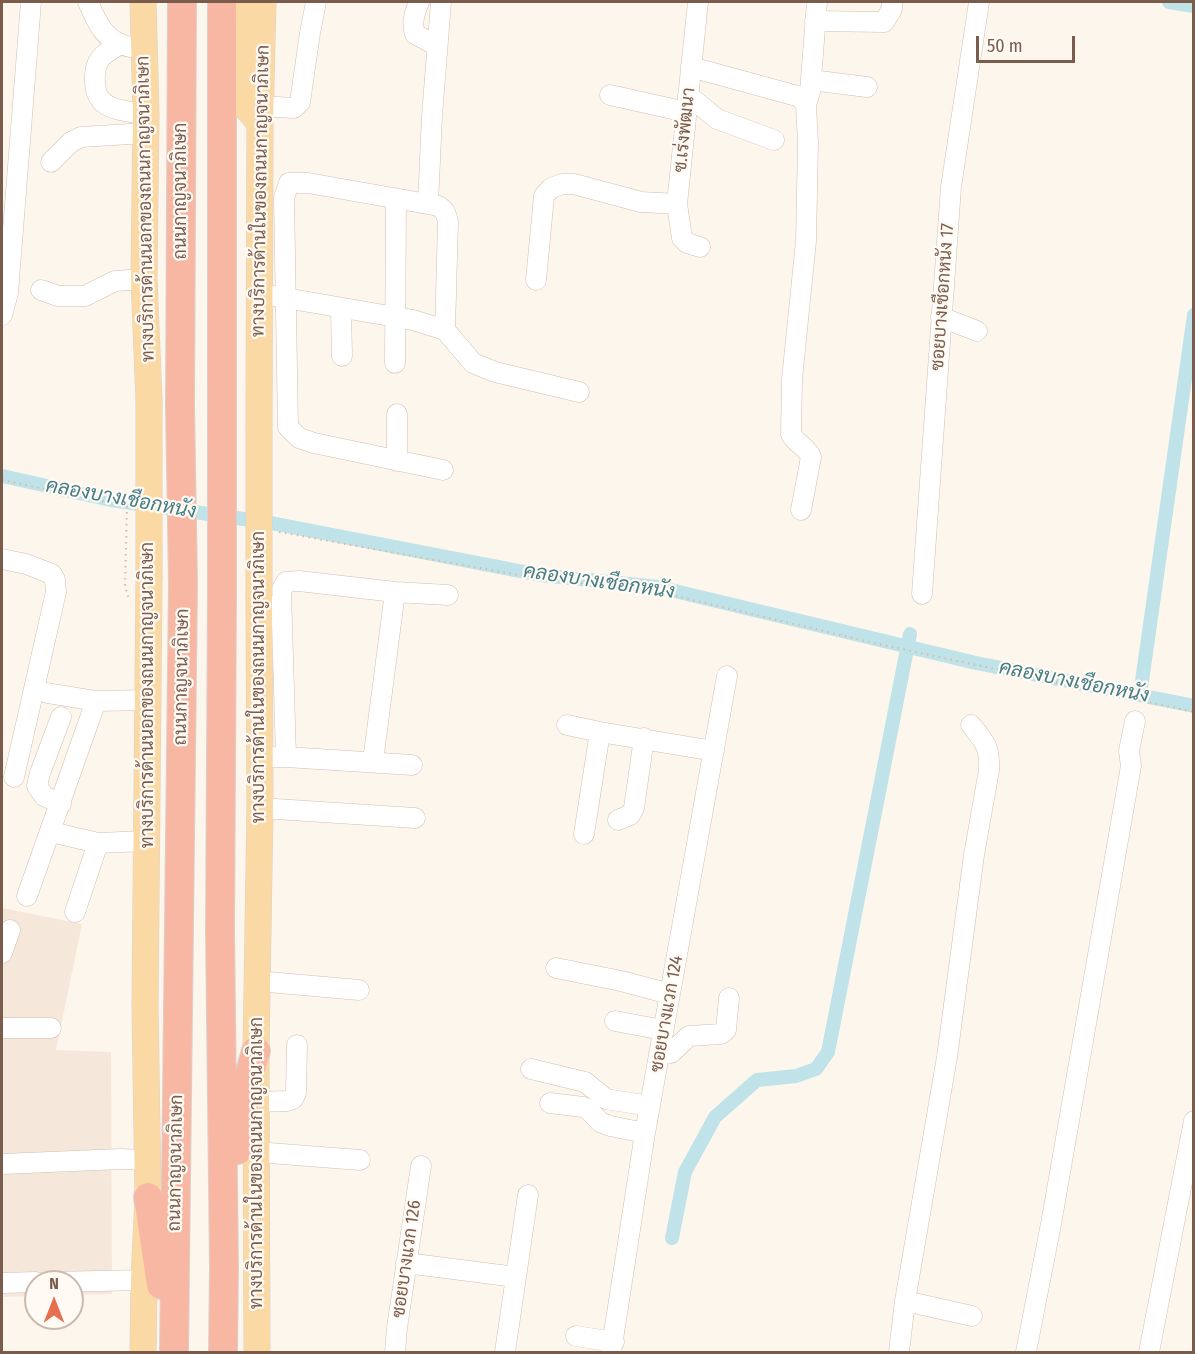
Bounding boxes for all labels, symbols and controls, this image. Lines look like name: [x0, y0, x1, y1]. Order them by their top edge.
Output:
scale bar: [979, 24, 1078, 62]
text: 50 m: [987, 35, 1023, 57]
street label: ทางบริการด้านในของถนนกาญจนาภิเษก: [248, 45, 274, 337]
street label: ทางบริการด้านนอกของถนนกาญจนาภิเษก: [133, 56, 159, 362]
street label: ซ.เร่งพัฒนา: [670, 86, 700, 174]
street label: ถนนกาญจนาภิเษก: [170, 123, 192, 259]
street label: ซอยบางเชือกหนัง 17: [927, 223, 959, 371]
water label: คลองบางเชือกหนัง: [44, 474, 198, 524]
street label: ทางบริการด้านในของถนนกาญจนาภิเษก: [248, 531, 270, 823]
street label: ทางบริการด้านนอกของถนนกาญจนาภิเษก: [137, 542, 159, 848]
water label: คลองบางเชือกหนัง: [522, 560, 676, 604]
street label: ถนนกาญจนาภิเษก: [170, 608, 194, 746]
water label: คลองบางเชือกหนัง: [997, 656, 1151, 708]
street label: ซอยบางแวก 124: [646, 954, 688, 1074]
street label: ทางบริการด้านในของถนนกาญจนาภิเษก: [246, 1017, 268, 1309]
street label: ถนนกาญจนาภิเษก: [164, 1094, 188, 1232]
street label: ซอยบางแวก 126: [388, 1199, 426, 1319]
north arrow: [24, 1270, 84, 1330]
text: N: [49, 1274, 59, 1293]

